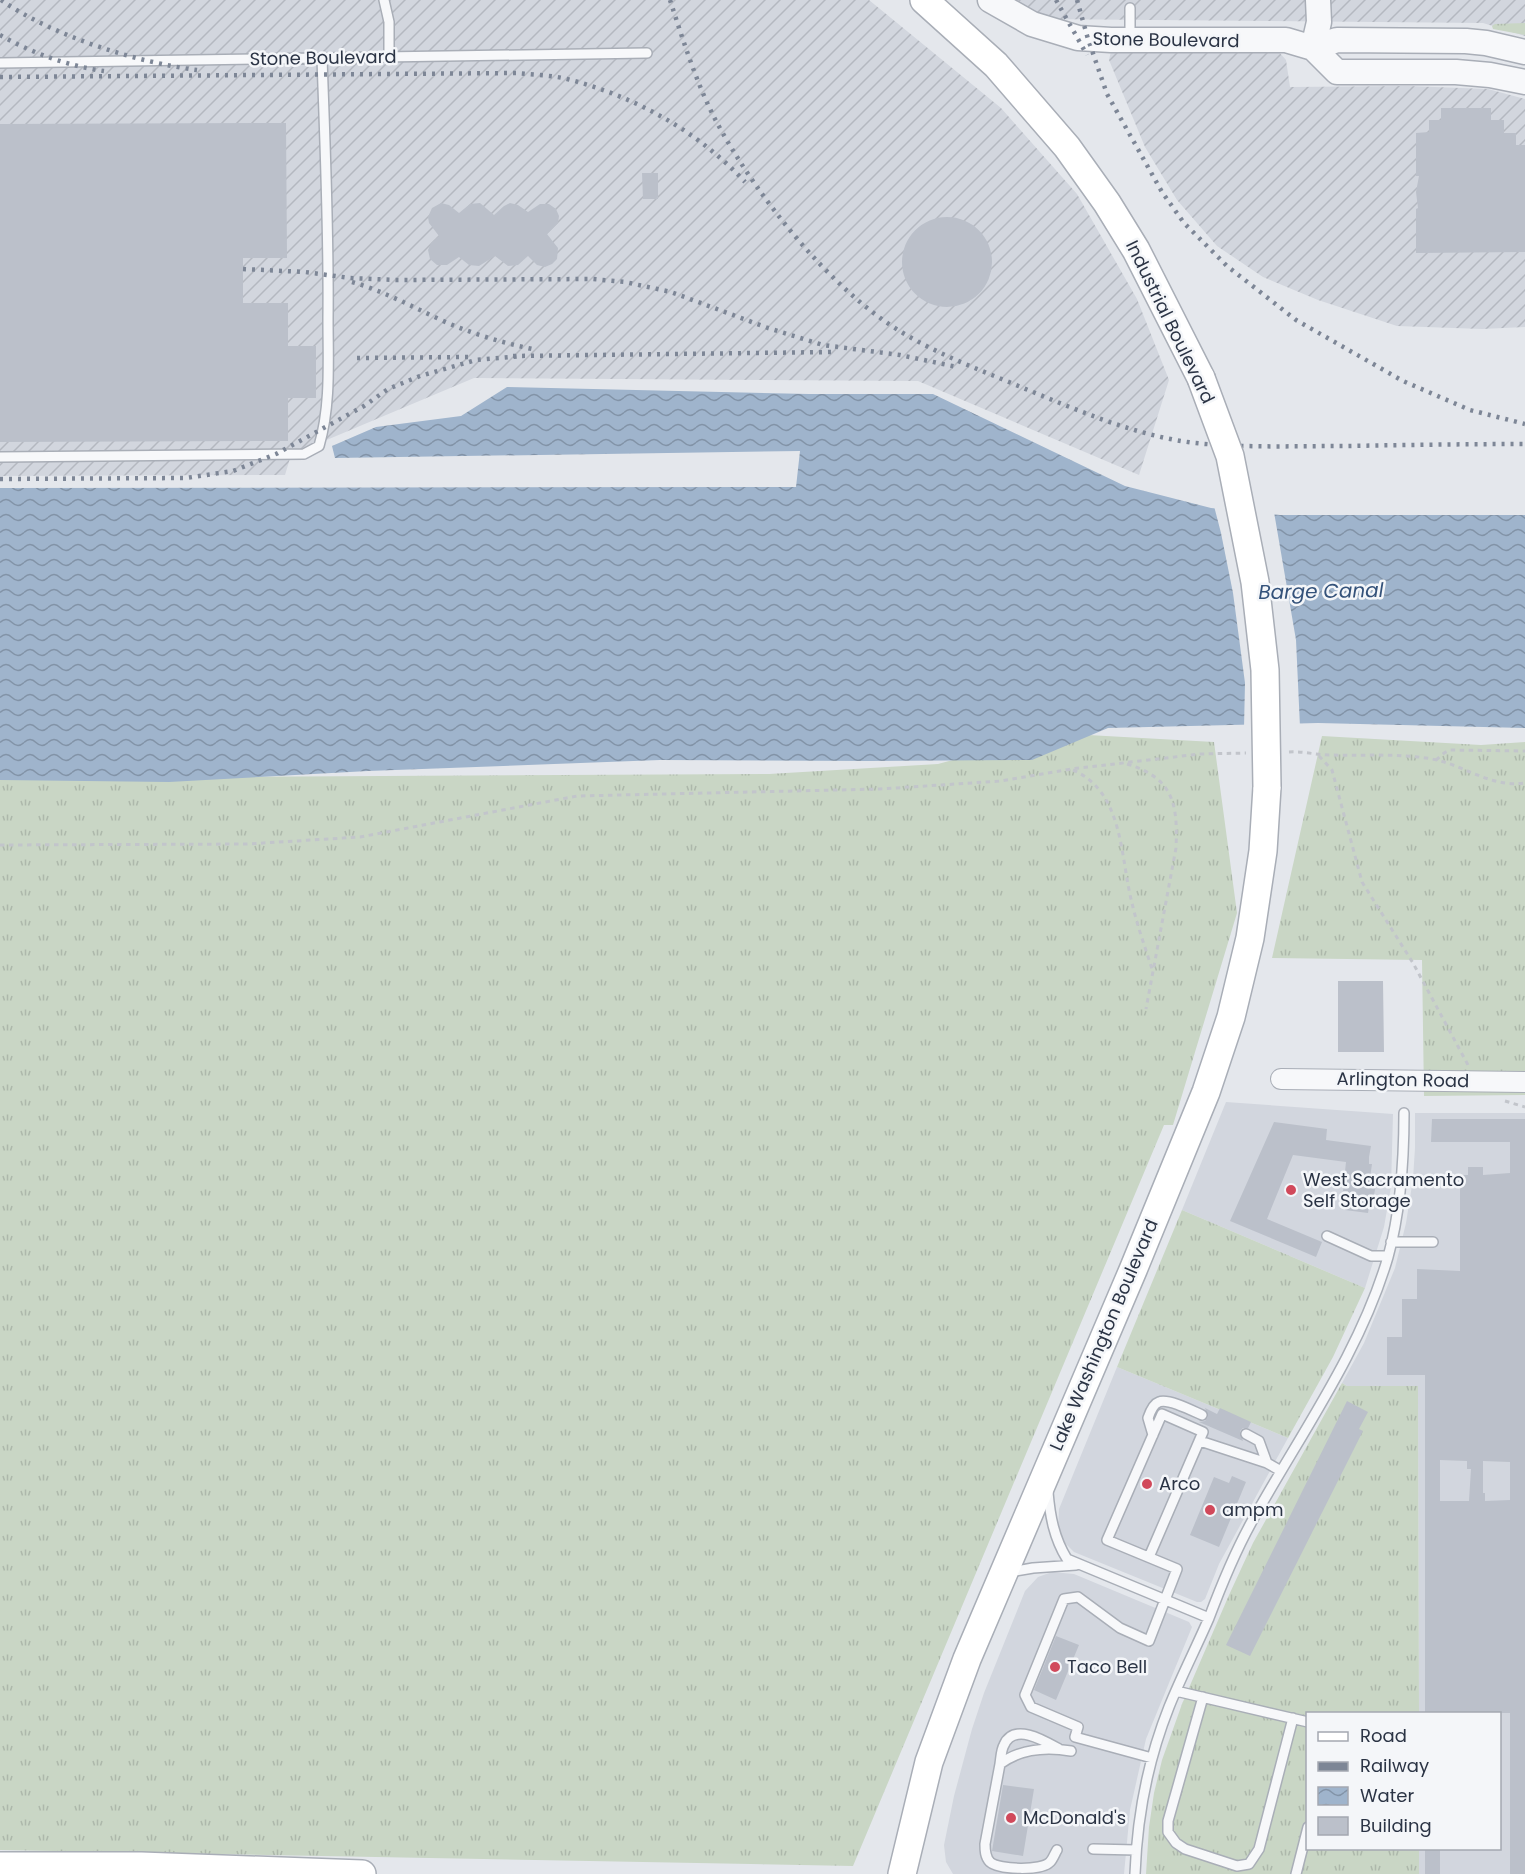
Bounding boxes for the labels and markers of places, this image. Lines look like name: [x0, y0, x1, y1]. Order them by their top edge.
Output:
place label: West Sacramento Self Storage: [1303, 1167, 1464, 1213]
marker: West Sacramento Self Storage: [1284, 1183, 1298, 1197]
place label: Arco: [1159, 1471, 1200, 1496]
marker: Arco: [1140, 1477, 1154, 1491]
place label: ampm: [1222, 1497, 1283, 1522]
marker: ampm: [1203, 1503, 1217, 1517]
place label: Taco Bell: [1067, 1654, 1147, 1679]
marker: Taco Bell: [1048, 1660, 1062, 1674]
place label: McDonald's: [1023, 1805, 1126, 1830]
marker: McDonald's: [1004, 1811, 1018, 1825]

